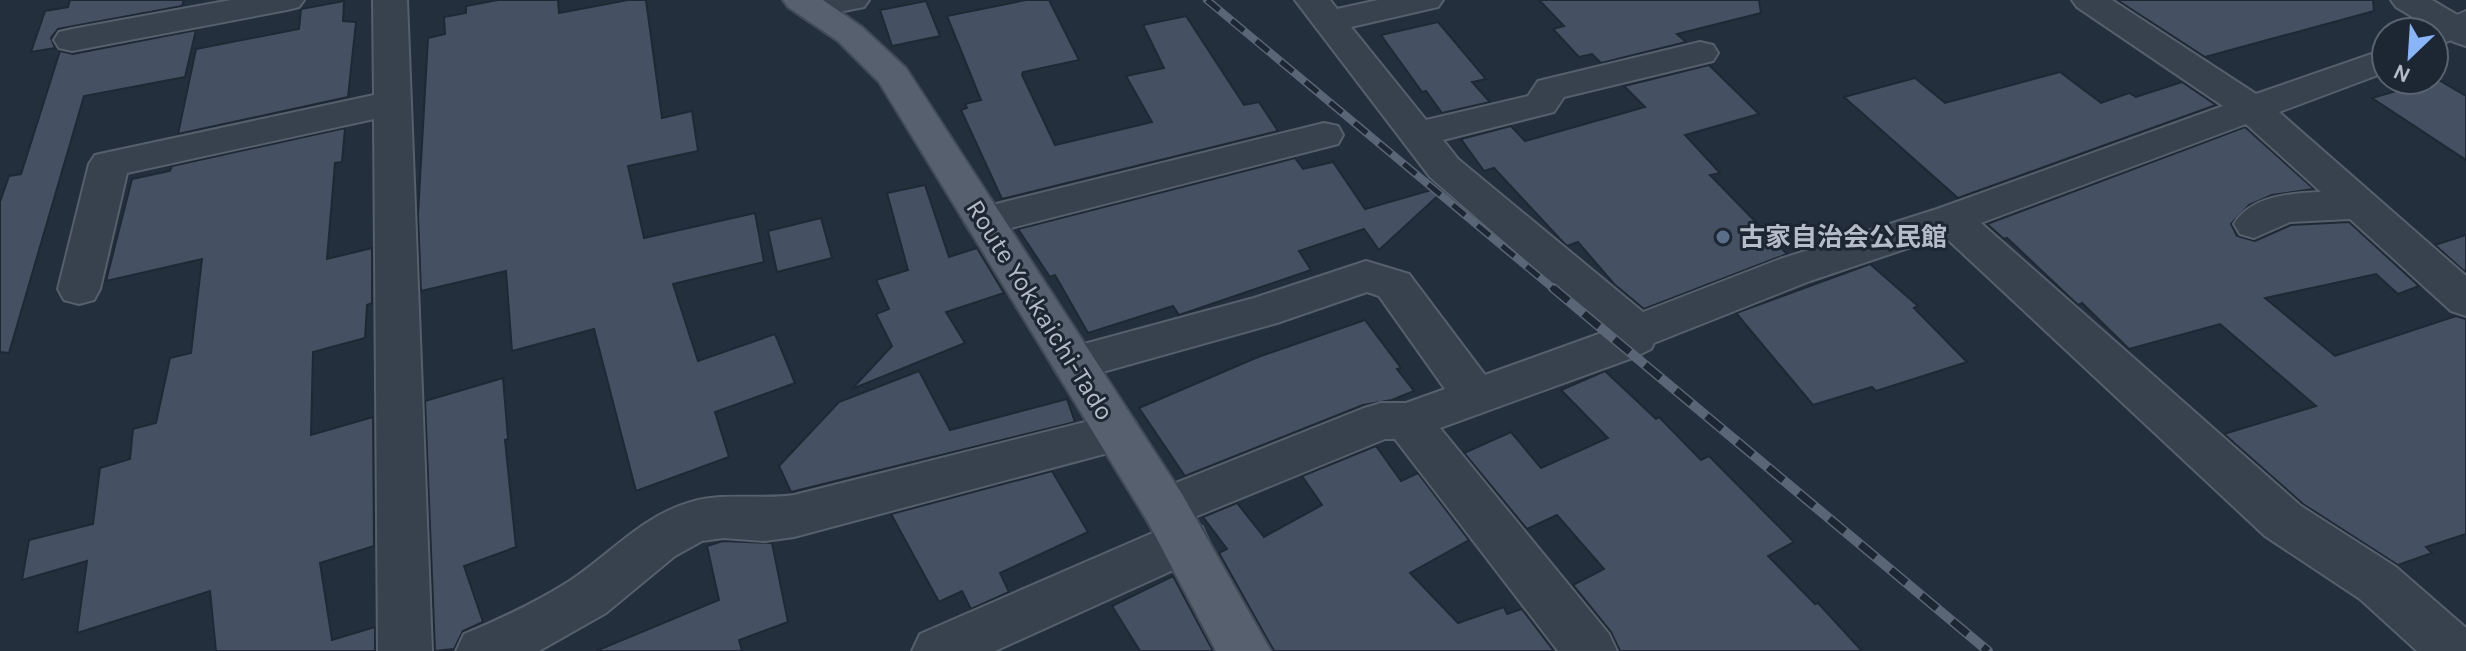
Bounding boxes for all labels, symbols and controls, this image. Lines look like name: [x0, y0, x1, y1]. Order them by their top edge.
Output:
north arrow: [2370, 16, 2450, 96]
text: N: [2389, 58, 2415, 88]
street label: Route Yokkaichi-Tado: [960, 194, 1120, 426]
place label: 古家自治会公民館: [1739, 222, 1947, 253]
marker: 古家自治会公民館: [1714, 228, 1732, 246]

